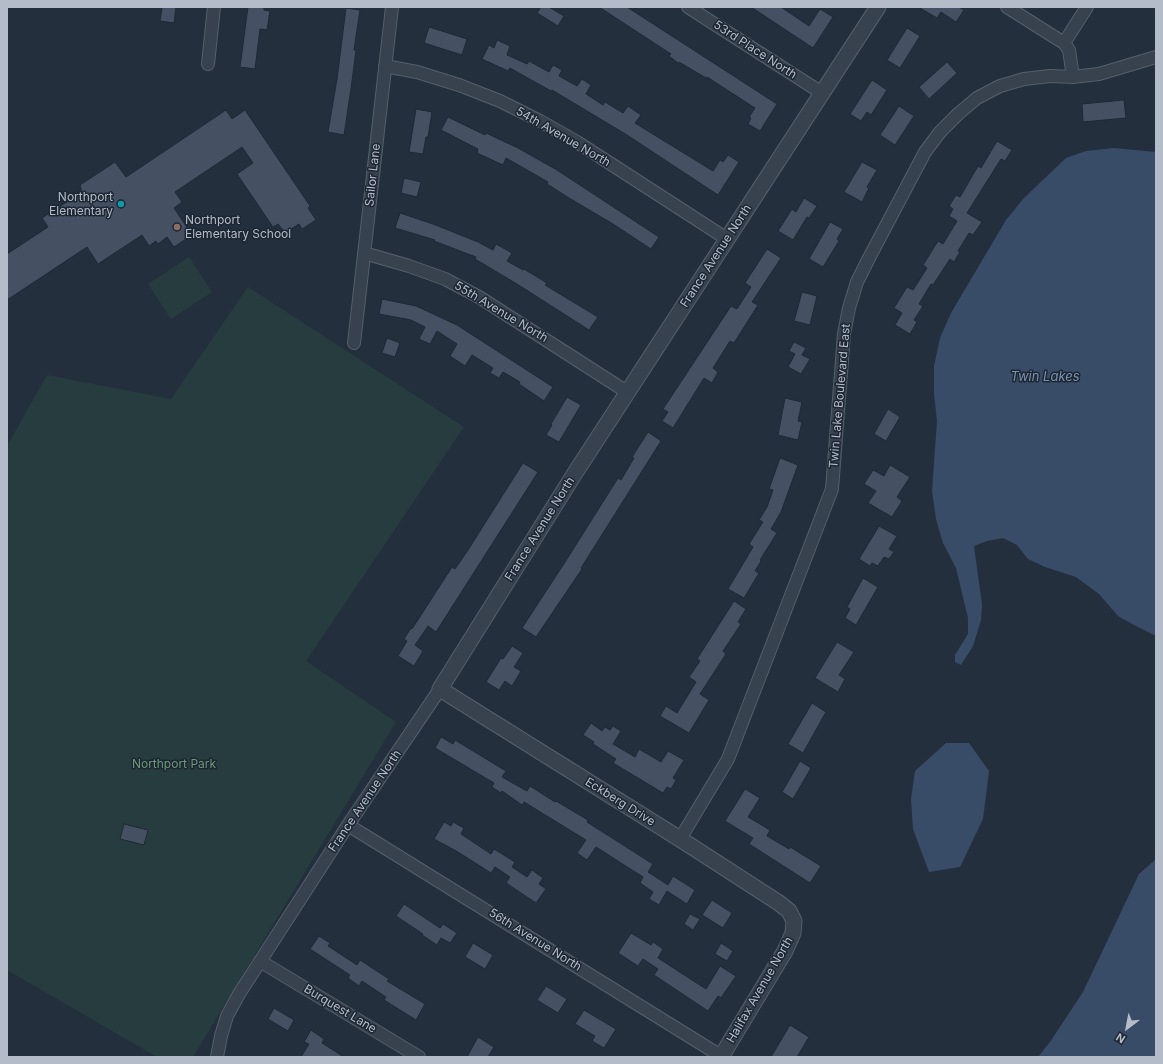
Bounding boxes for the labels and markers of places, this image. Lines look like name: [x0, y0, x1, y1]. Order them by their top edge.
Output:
place label: Northport Elementary: [49, 190, 113, 218]
marker: Northport Elementary: [116, 199, 126, 209]
place label: Northport Elementary School: [185, 213, 291, 241]
marker: Northport Elementary School: [172, 222, 182, 232]

